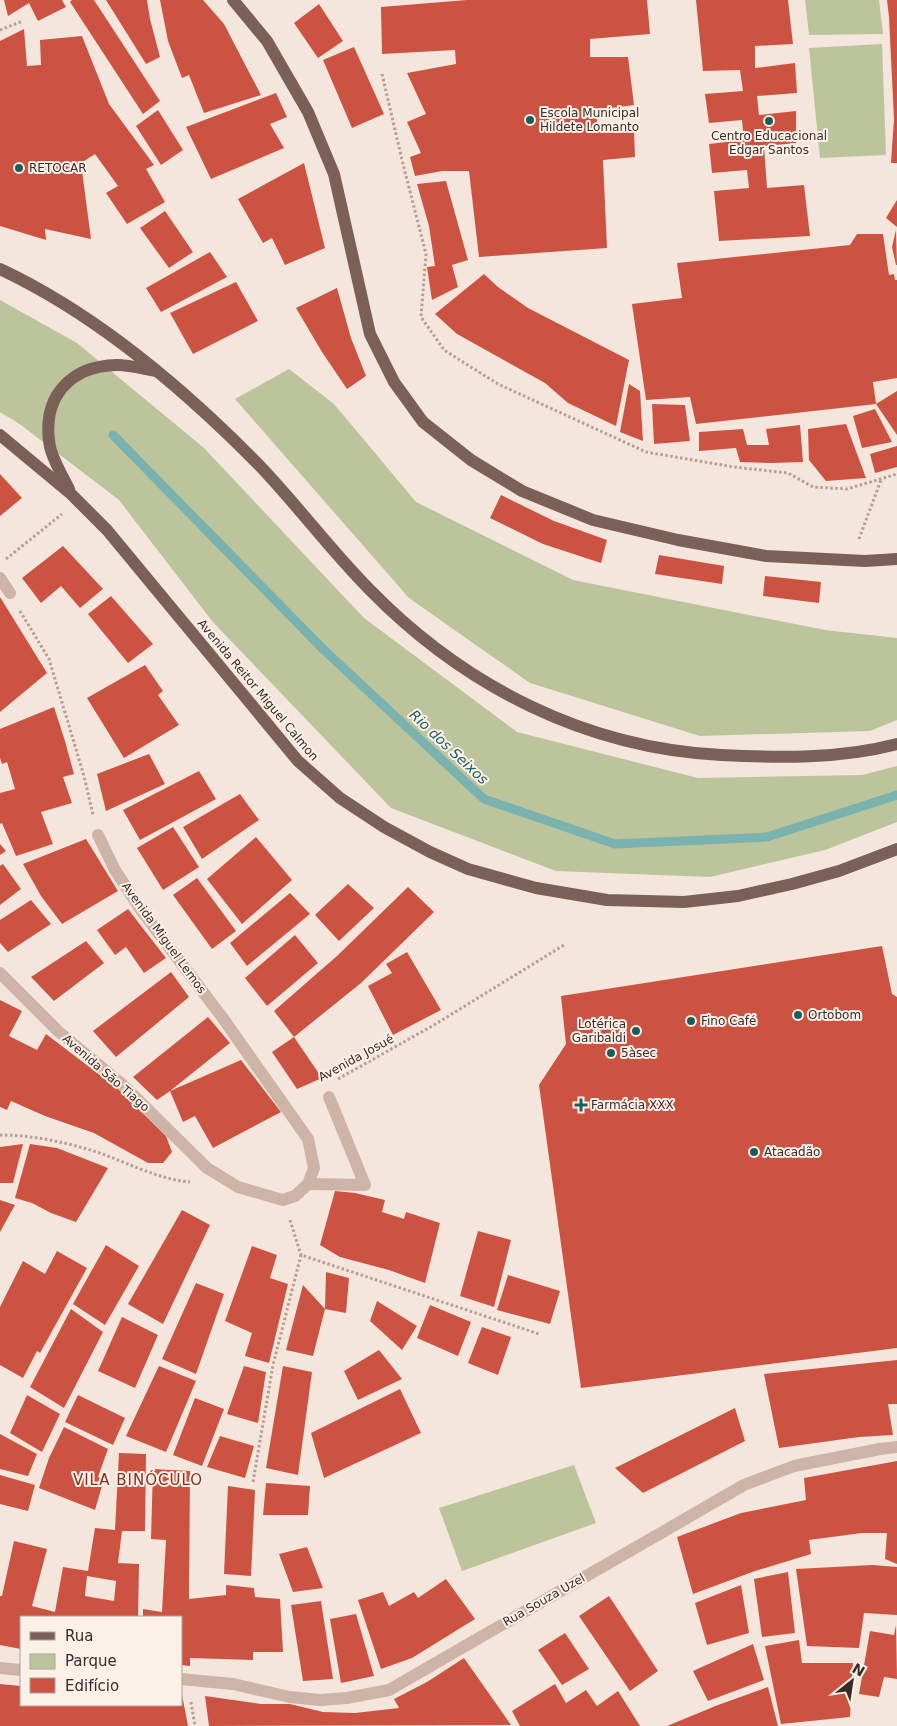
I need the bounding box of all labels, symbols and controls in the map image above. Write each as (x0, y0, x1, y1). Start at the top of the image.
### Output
place label: Escola Municipal Hildete Lomanto (540, 106, 639, 134)
marker: Escola Municipal Hildete Lomanto (524, 114, 536, 126)
marker: Centro Educacional Edgar Santos (763, 115, 775, 127)
place label: Centro Educacional Edgar Santos (711, 129, 827, 157)
place label: RETOCAR (29, 161, 87, 175)
marker: RETOCAR (13, 162, 25, 174)
street label: Avenida Reitor Miguel Calmon (195, 616, 321, 764)
water label: Rio dos Seixos (406, 707, 492, 787)
street label: Avenida Miguel Lemos (119, 880, 209, 996)
place label: Ortobom (808, 1008, 861, 1022)
marker: Ortobom (792, 1009, 804, 1021)
place label: Fino Café (701, 1014, 756, 1028)
marker: Fino Café (685, 1015, 697, 1027)
place label: Lotérica Garibaldi (572, 1017, 626, 1045)
marker: Lotérica Garibaldi (630, 1025, 642, 1037)
street label: Avenida São Tiago (60, 1031, 152, 1115)
street label: Avenida Josué (316, 1032, 396, 1084)
place label: 5àsec (621, 1046, 656, 1060)
marker: 5àsec (605, 1047, 617, 1059)
place label: Farmácia XXX (591, 1098, 674, 1112)
marker: Farmácia XXX (575, 1099, 587, 1111)
place label: Atacadão (764, 1145, 820, 1159)
marker: Atacadão (748, 1146, 760, 1158)
district label: VILA BINÓCULO (73, 1470, 203, 1489)
street label: Rua Souza Uzel (500, 1571, 588, 1629)
legend (20, 1616, 182, 1706)
text: Rua (65, 1627, 93, 1645)
text: Parque (65, 1652, 117, 1670)
north arrow (827, 1656, 877, 1706)
text: N (849, 1660, 868, 1680)
text: Edifício (65, 1677, 119, 1695)

